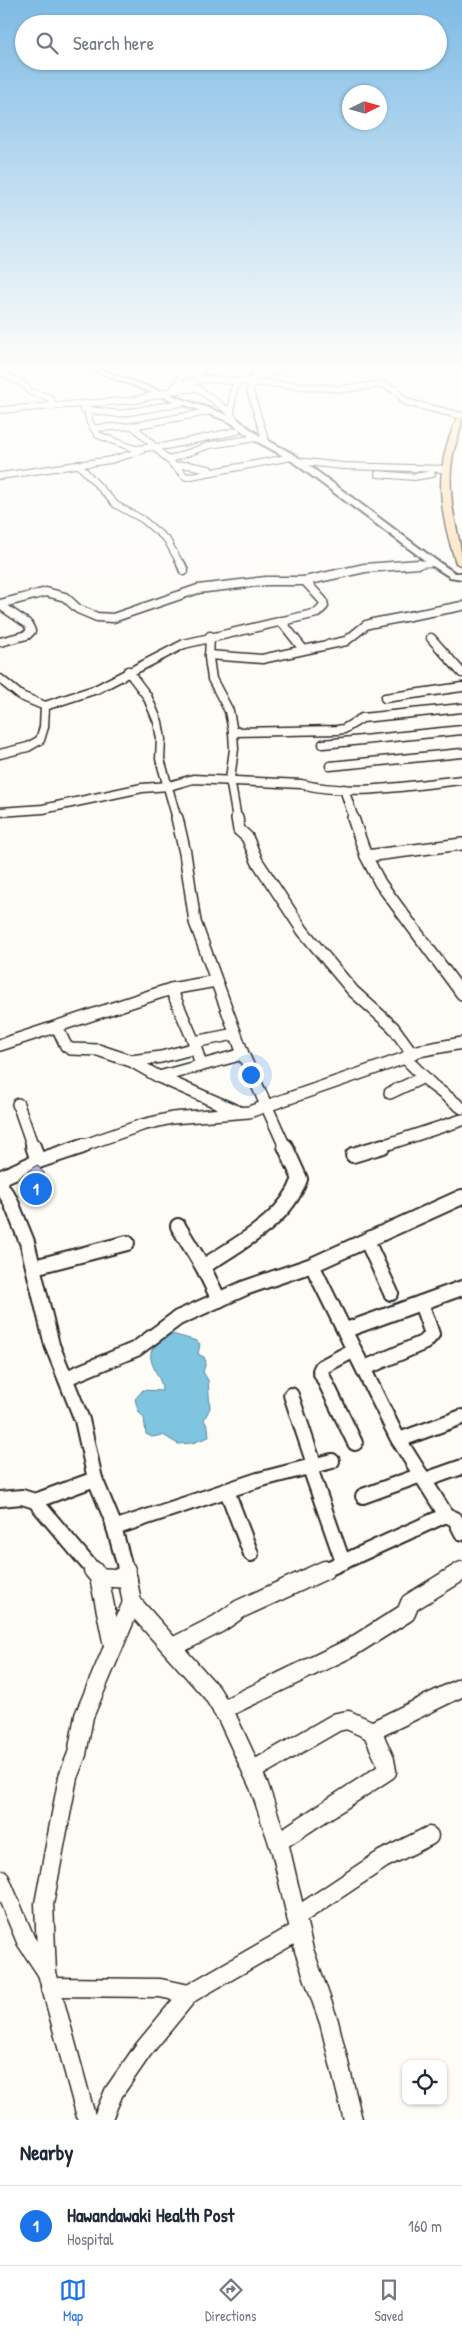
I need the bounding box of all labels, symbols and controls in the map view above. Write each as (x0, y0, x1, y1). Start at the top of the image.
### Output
search box (15, 15, 447, 70)
icon: search (33, 29, 61, 57)
text: Search here (73, 30, 154, 56)
north arrow (342, 85, 387, 130)
your location (238, 1062, 264, 1088)
pin: 1 (20, 1170, 52, 1208)
map controls (402, 2060, 447, 2105)
button: locate (402, 2060, 447, 2105)
text: Nearby (20, 2138, 73, 2167)
text: Hawandawaki Health Post (67, 2202, 234, 2228)
text: 1 (33, 2215, 39, 2237)
text: 160 m (408, 2215, 442, 2237)
text: Hospital (67, 2228, 114, 2250)
tab: Map (59, 2276, 87, 2325)
tab: Directions (205, 2276, 256, 2325)
tab: Saved (374, 2276, 403, 2325)

